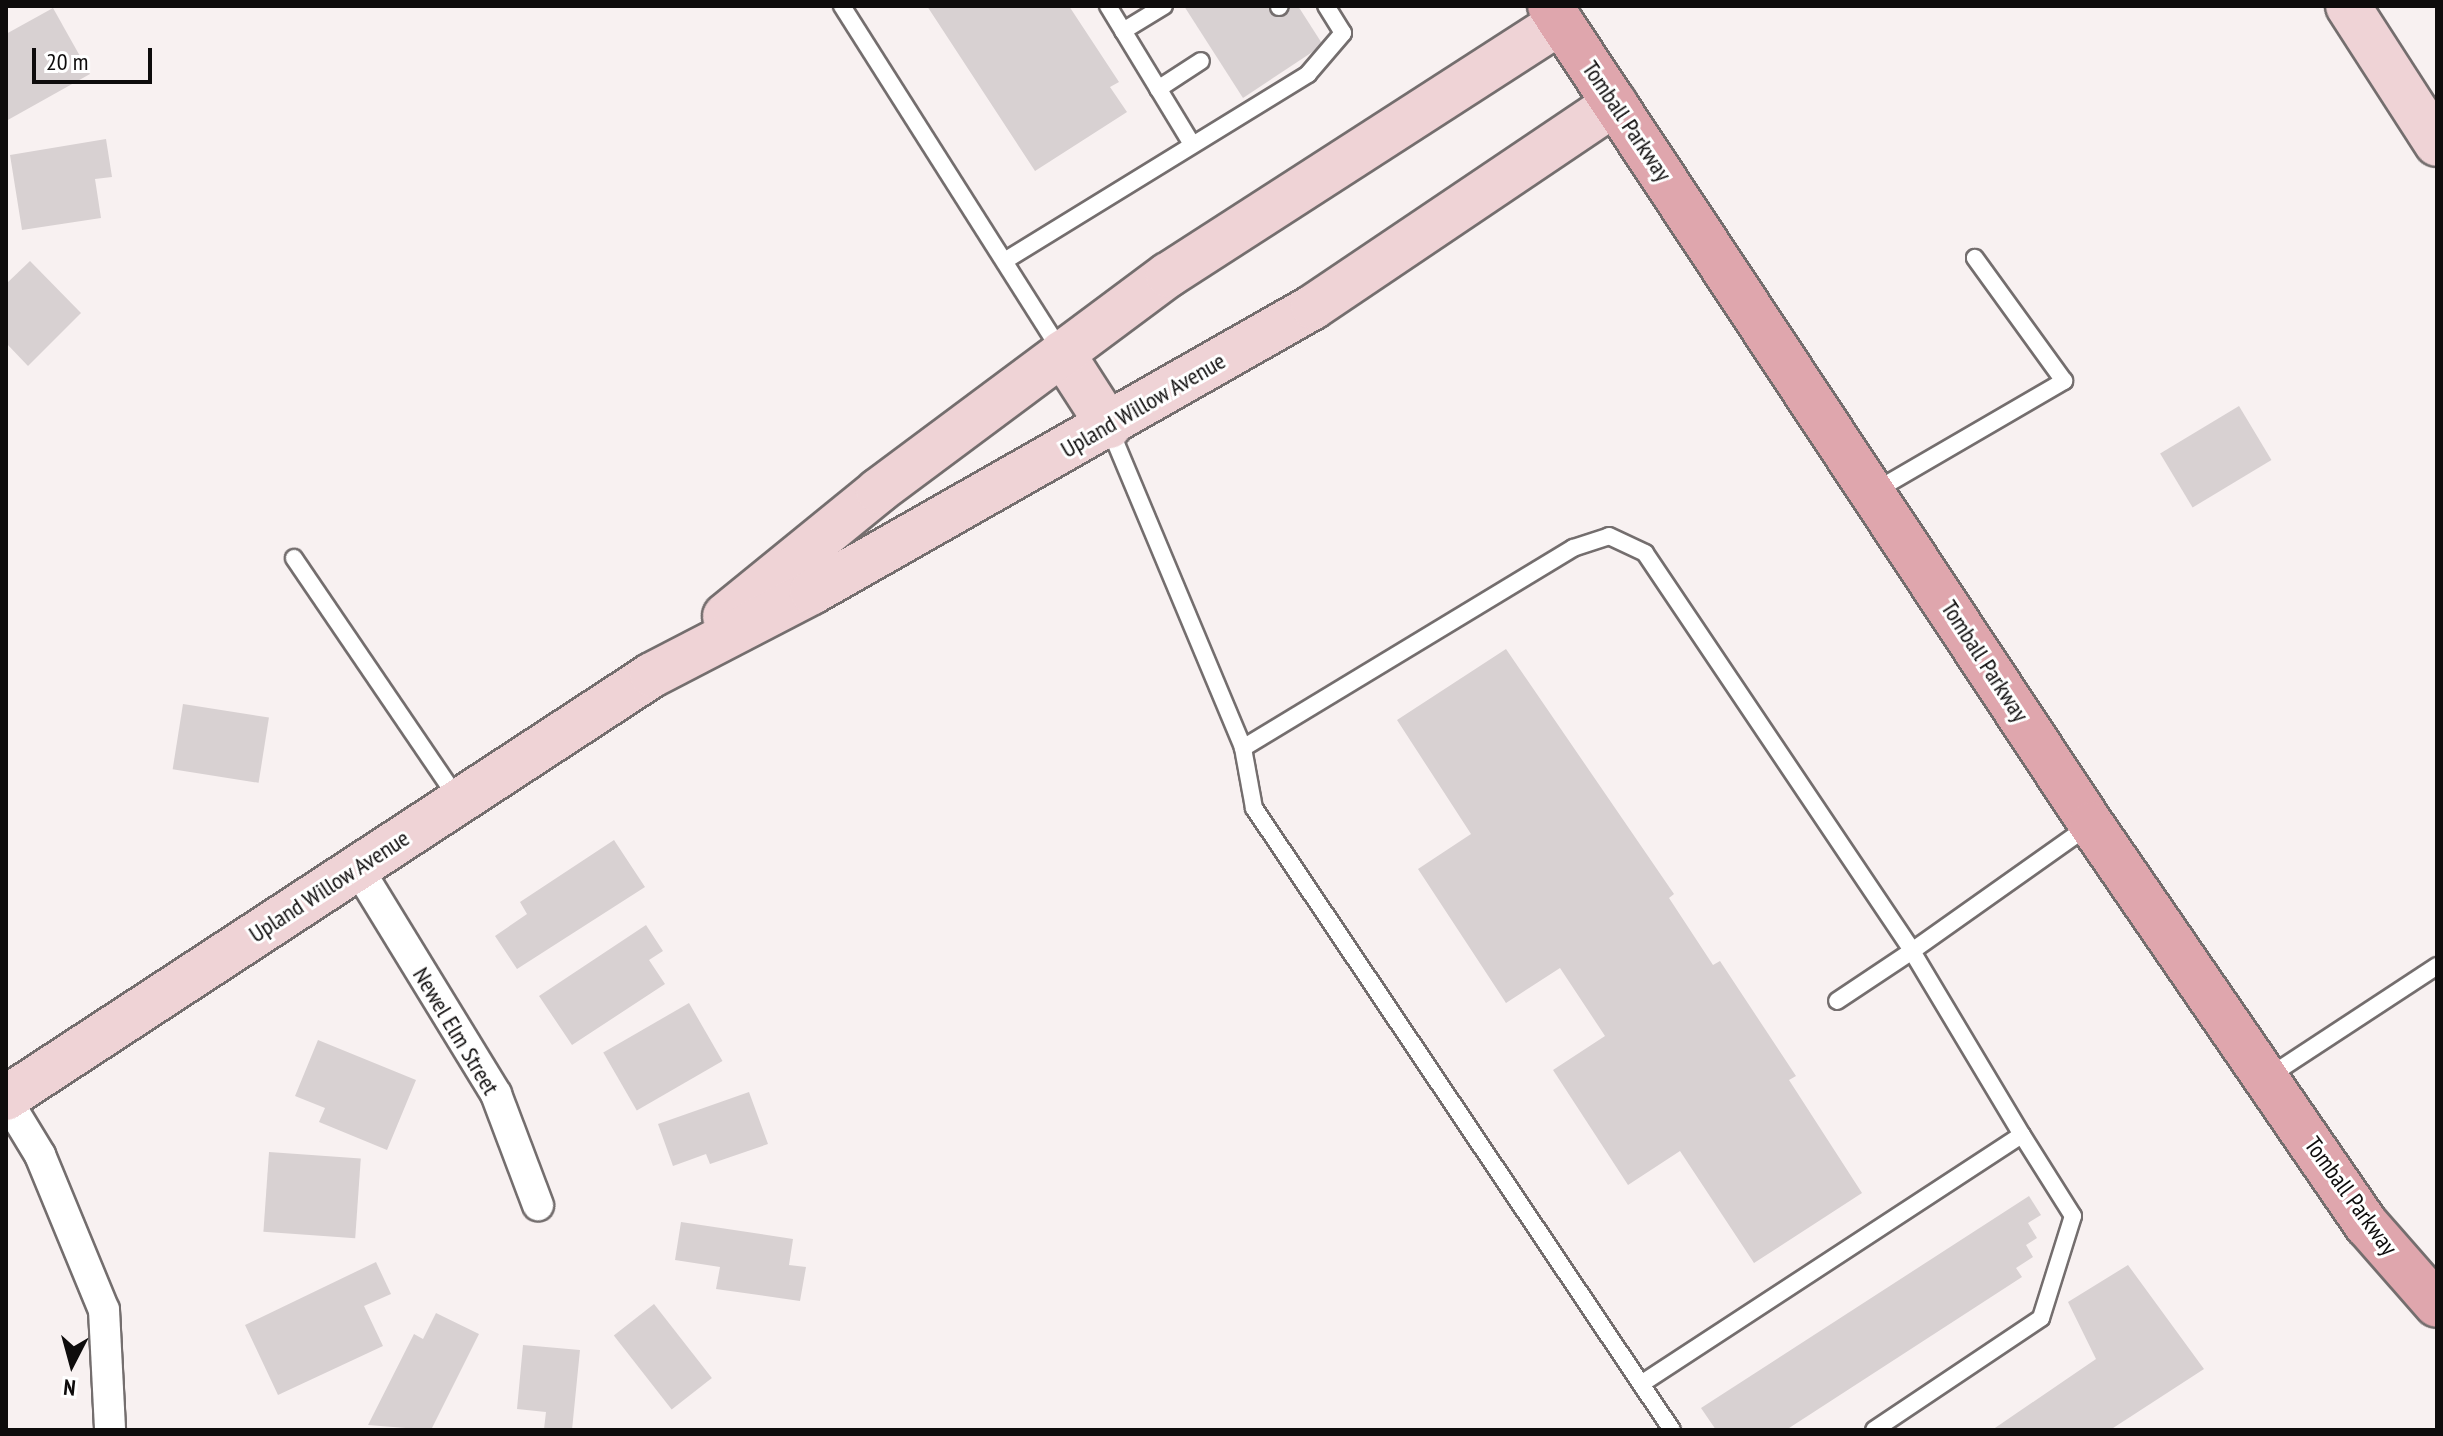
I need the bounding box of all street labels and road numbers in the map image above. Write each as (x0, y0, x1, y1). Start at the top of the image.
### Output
street label: Tomball Parkway (1576, 55, 1678, 187)
street label: Upland Willow Avenue (1055, 346, 1231, 464)
street label: Tomball Parkway (1935, 595, 2035, 727)
street label: Upland Willow Avenue (243, 823, 415, 949)
street label: Newel Elm Street (407, 962, 505, 1100)
street label: Tomball Parkway (2299, 1131, 2403, 1261)

